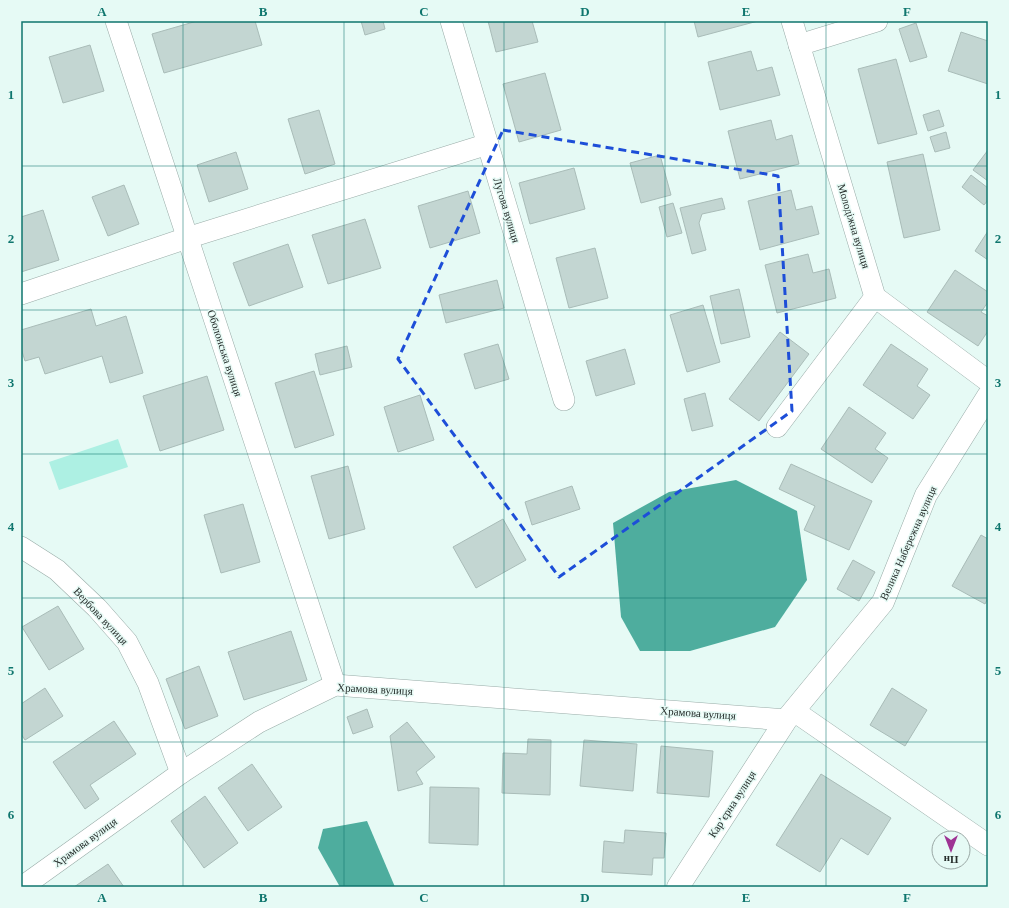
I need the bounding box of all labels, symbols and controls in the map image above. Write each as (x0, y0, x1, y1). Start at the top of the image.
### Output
text: A (97, 4, 107, 19)
text: B (259, 4, 268, 19)
text: C (419, 4, 429, 19)
text: D (580, 4, 590, 19)
text: E (742, 4, 750, 19)
text: F (903, 4, 911, 19)
text: 1 (8, 87, 14, 102)
text: 1 (995, 87, 1001, 102)
street label: Лугова вулиця (491, 176, 523, 244)
street label: Молодіжна вулиця (835, 182, 873, 270)
text: 2 (8, 231, 14, 246)
text: 2 (995, 231, 1001, 246)
street label: Оболонська вулиця (205, 308, 245, 398)
text: 3 (8, 375, 15, 390)
text: 3 (995, 375, 1002, 390)
street label: Велика Набережна вулиця (877, 484, 939, 602)
text: 4 (8, 519, 15, 534)
text: 4 (995, 519, 1002, 534)
street label: Вербова вулиця (71, 585, 131, 647)
text: 5 (8, 663, 15, 678)
text: 5 (995, 663, 1002, 678)
street label: Храмова вулиця (337, 681, 413, 697)
street label: Храмова вулиця (660, 704, 736, 722)
street label: Карʼєрна вулиця (706, 768, 758, 840)
text: 6 (8, 807, 15, 822)
text: 6 (995, 807, 1002, 822)
street label: Храмова вулиця (51, 815, 119, 869)
north arrow (931, 830, 971, 870)
text: Пн (943, 854, 958, 866)
text: A (97, 890, 107, 905)
text: B (259, 890, 268, 905)
text: C (419, 890, 429, 905)
text: D (580, 890, 590, 905)
text: E (742, 890, 750, 905)
text: F (903, 890, 911, 905)

